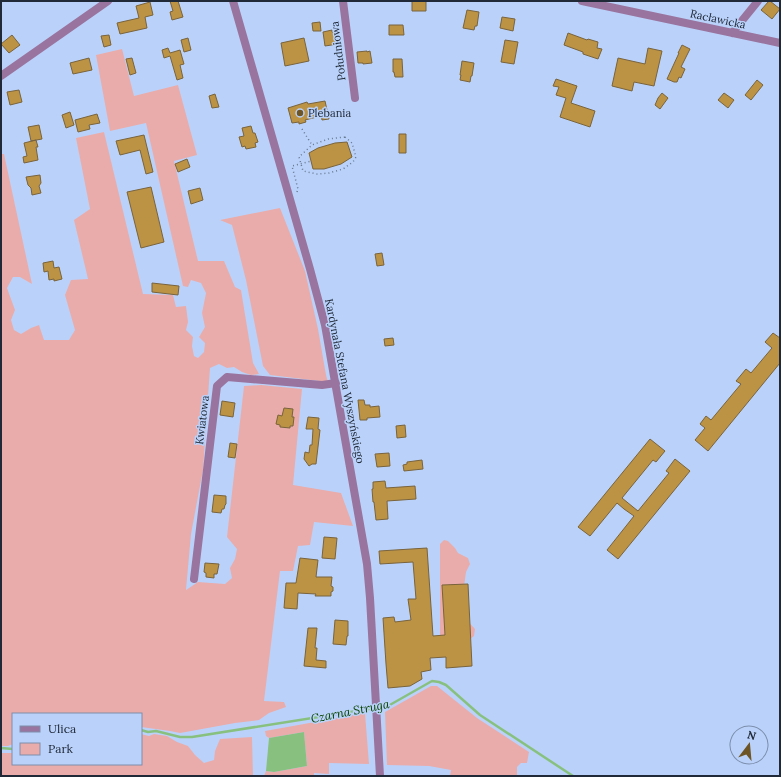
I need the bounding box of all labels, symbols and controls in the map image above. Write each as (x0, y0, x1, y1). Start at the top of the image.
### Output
street label: Racławicka (689, 6, 747, 32)
street label: Południowa (327, 20, 349, 82)
place label: Plebania (308, 106, 351, 120)
marker: Plebania (295, 108, 305, 118)
street label: Kardynała Stefana Wyszyńskiego (322, 297, 368, 465)
street label: Kwiatowa (192, 394, 212, 445)
water label: Czarna Struga (310, 696, 391, 726)
legend (12, 713, 142, 765)
text: Ulica (48, 721, 76, 736)
north arrow (729, 725, 769, 765)
text: N (746, 727, 758, 743)
text: Park (48, 741, 74, 756)

